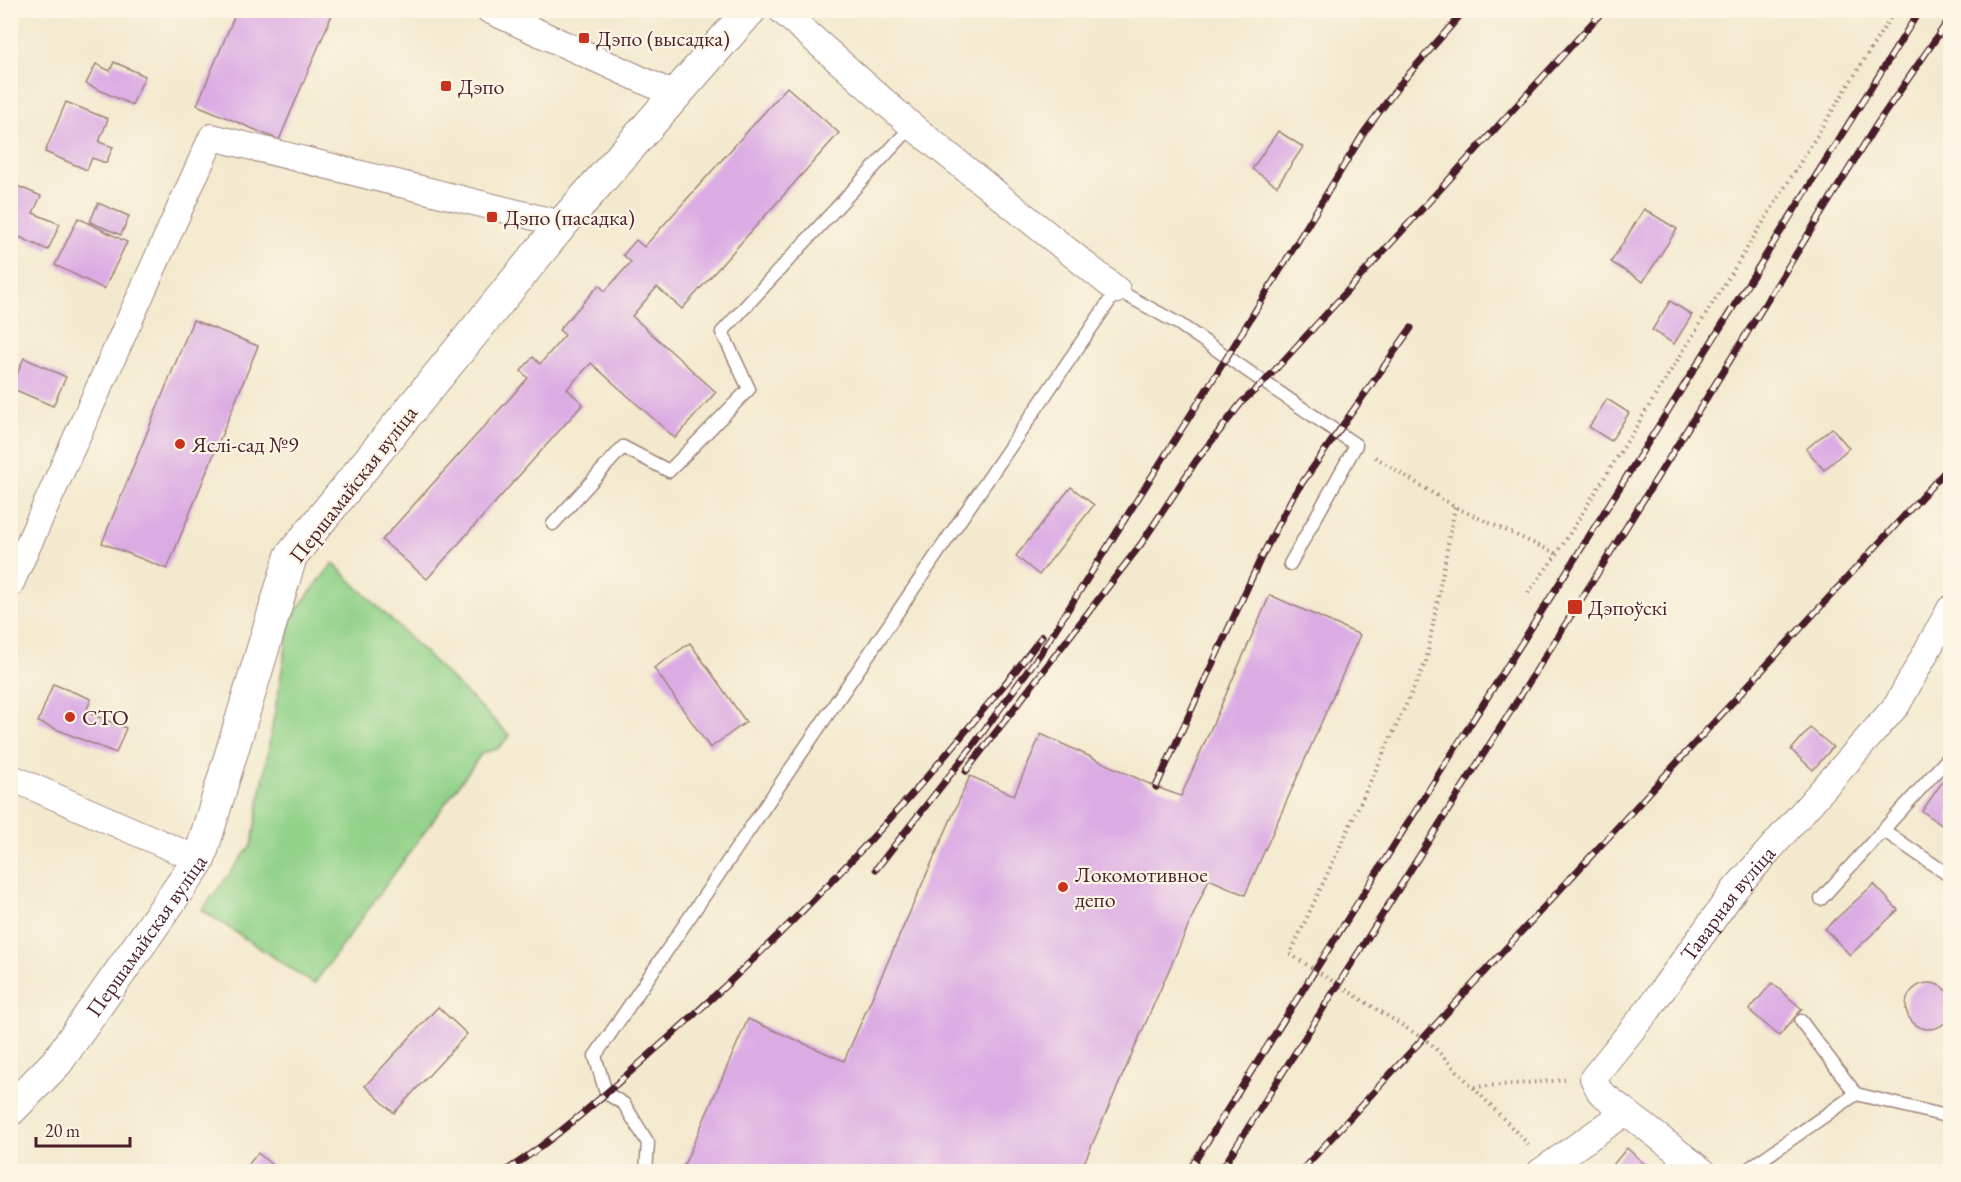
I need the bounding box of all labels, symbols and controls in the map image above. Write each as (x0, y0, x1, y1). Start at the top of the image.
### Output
place label: Дэпо (высадка) (596, 24, 730, 53)
marker: Дэпо (высадка) (577, 31, 591, 45)
place label: Дэпо (458, 72, 505, 101)
marker: Дэпо (439, 79, 453, 93)
place label: Дэпо (пасадка) (504, 203, 635, 232)
marker: Дэпо (пасадка) (485, 210, 499, 224)
street label: Першамайская вуліца (282, 399, 424, 569)
place label: Яслі-сад №9 (191, 430, 299, 459)
marker: Яслі-сад №9 (173, 437, 187, 451)
place label: Дэпоўскі (1588, 593, 1668, 622)
marker: Дэпоўскі (1566, 598, 1584, 616)
place label: СТО (82, 703, 129, 732)
marker: СТО (63, 710, 77, 724)
street label: Таварная вуліца (1673, 839, 1782, 967)
street label: Першамайская вуліца (79, 848, 213, 1022)
place label: Локомотивное депо (1075, 860, 1208, 914)
marker: Локомотивное депо (1056, 880, 1070, 894)
scale bar (36, 1110, 130, 1148)
text: 20 m (45, 1119, 80, 1142)

